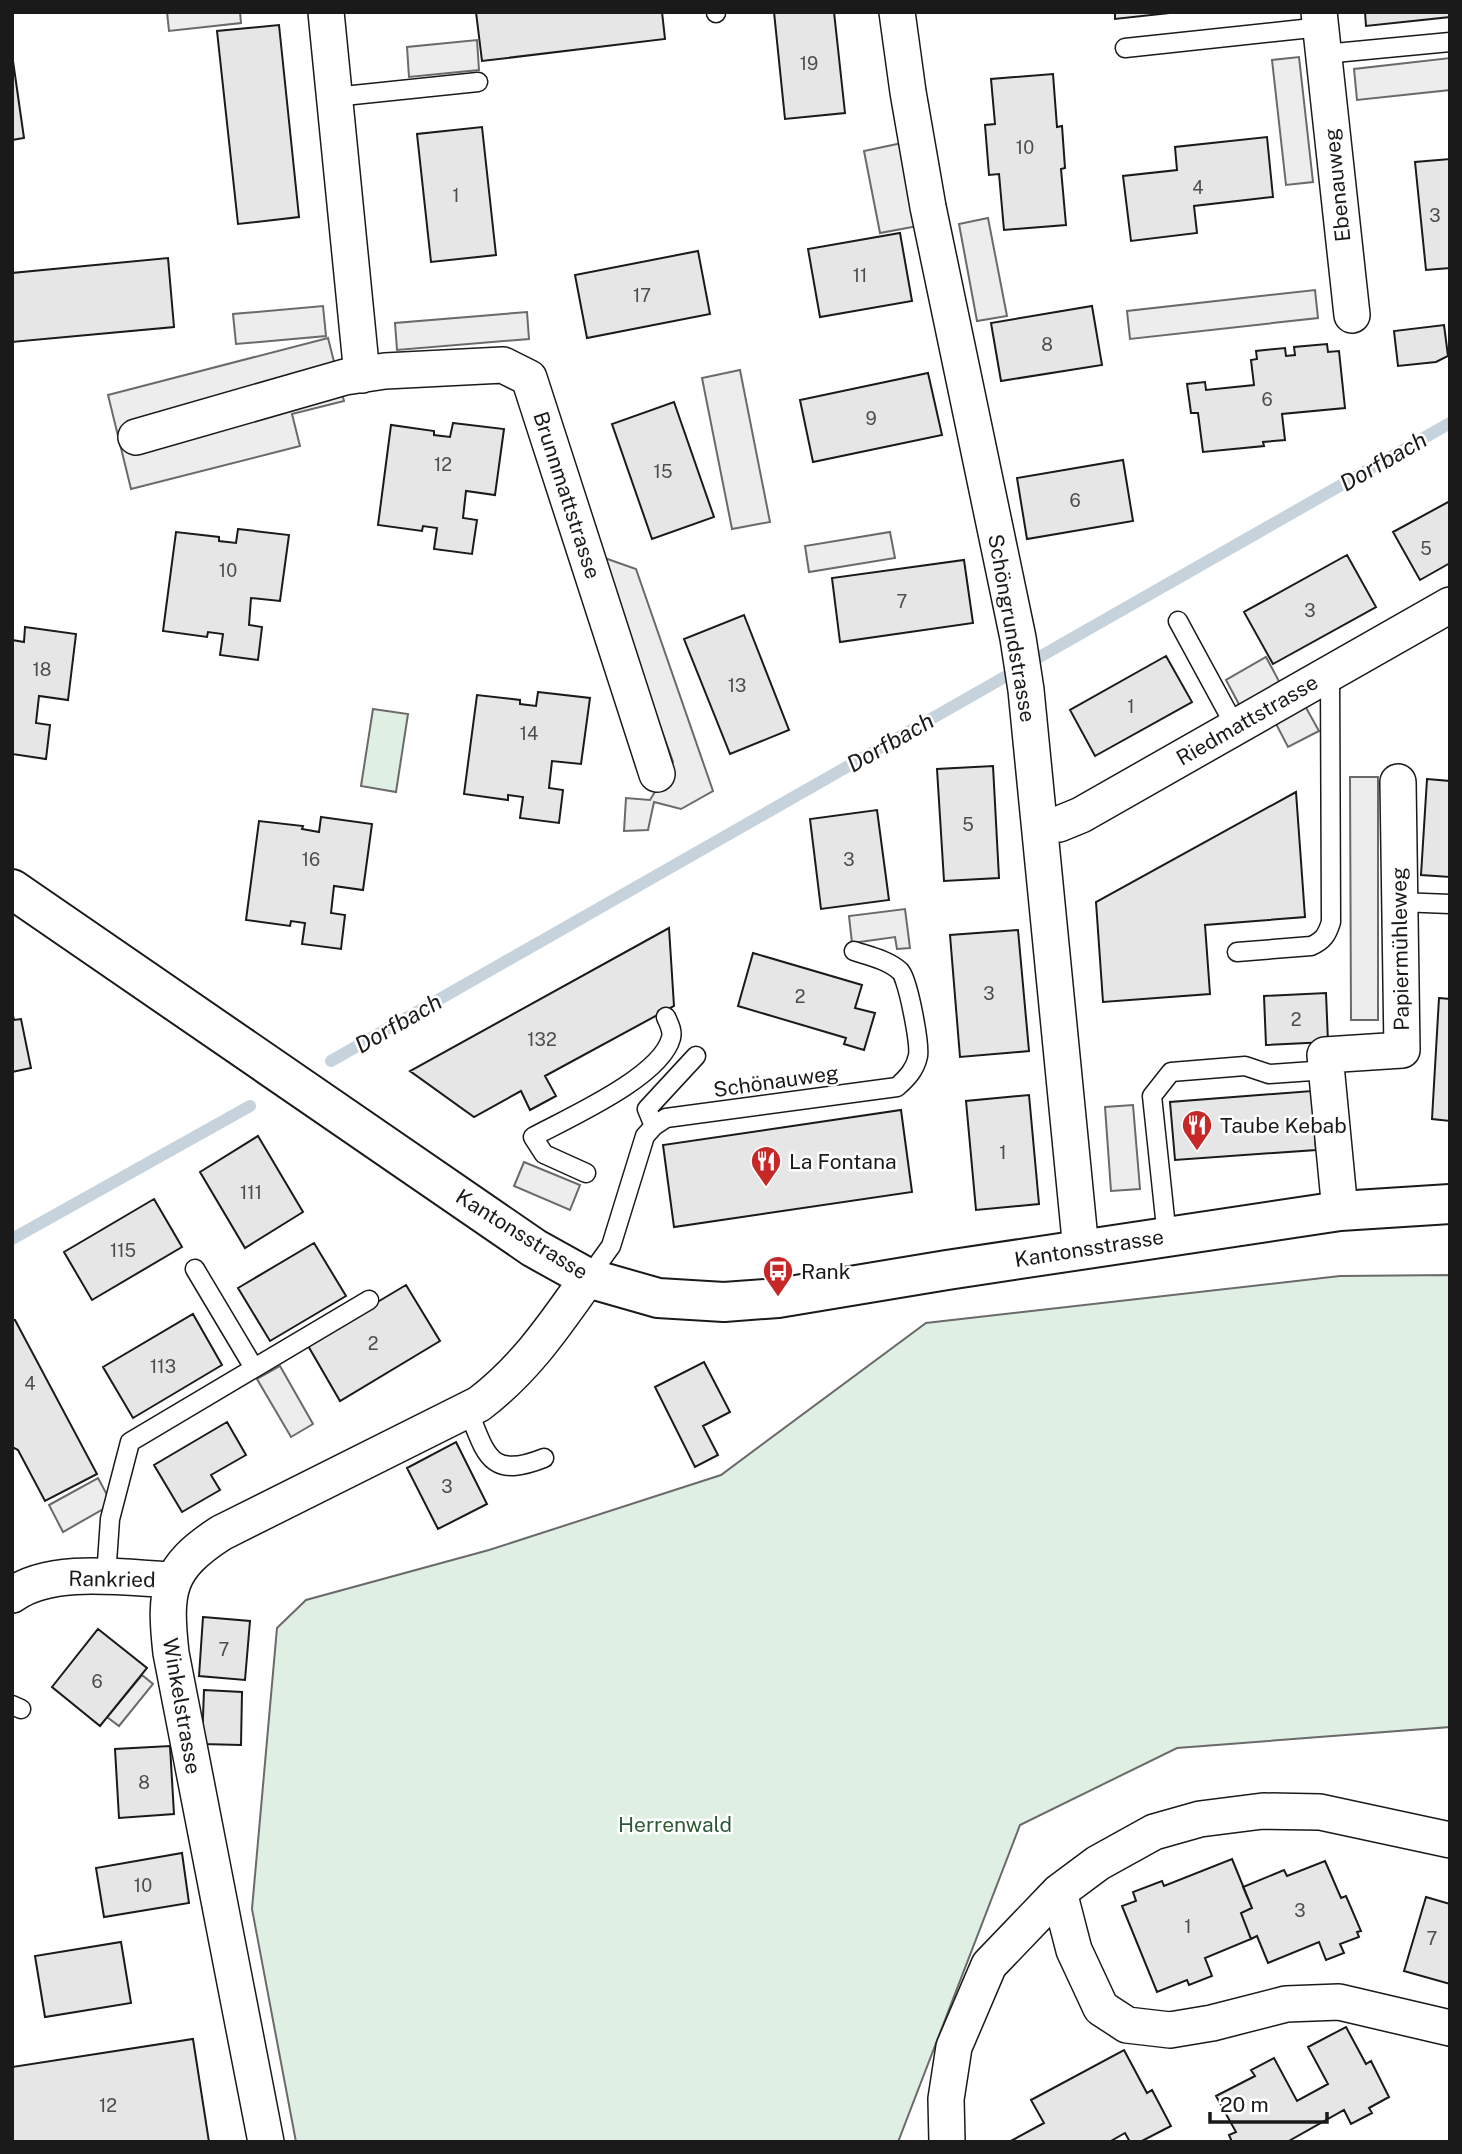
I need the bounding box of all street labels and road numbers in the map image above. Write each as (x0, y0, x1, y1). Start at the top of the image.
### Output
street label: Ebenauweg (1319, 127, 1355, 243)
street label: Brunnmattstrasse (528, 408, 606, 582)
street label: Schöngrundstrasse (983, 532, 1041, 724)
street label: Riedmattstrasse (1172, 669, 1322, 771)
street label: Papiermühleweg (1386, 867, 1414, 1031)
street label: Schönauweg (712, 1060, 840, 1102)
street label: Kantonsstrasse (451, 1183, 593, 1285)
street label: Kantonsstrasse (1013, 1224, 1165, 1272)
street label: Rankried (68, 1566, 156, 1592)
street label: Winkelstrasse (158, 1636, 206, 1776)

